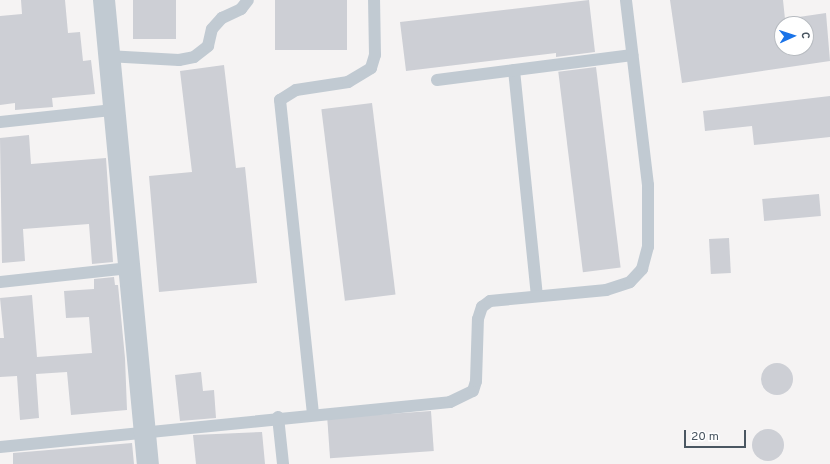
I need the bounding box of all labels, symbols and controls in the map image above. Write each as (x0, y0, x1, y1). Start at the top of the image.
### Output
north arrow (774, 16, 814, 56)
text: С (798, 32, 812, 39)
scale bar (686, 422, 748, 448)
text: 20 m (691, 429, 719, 445)

